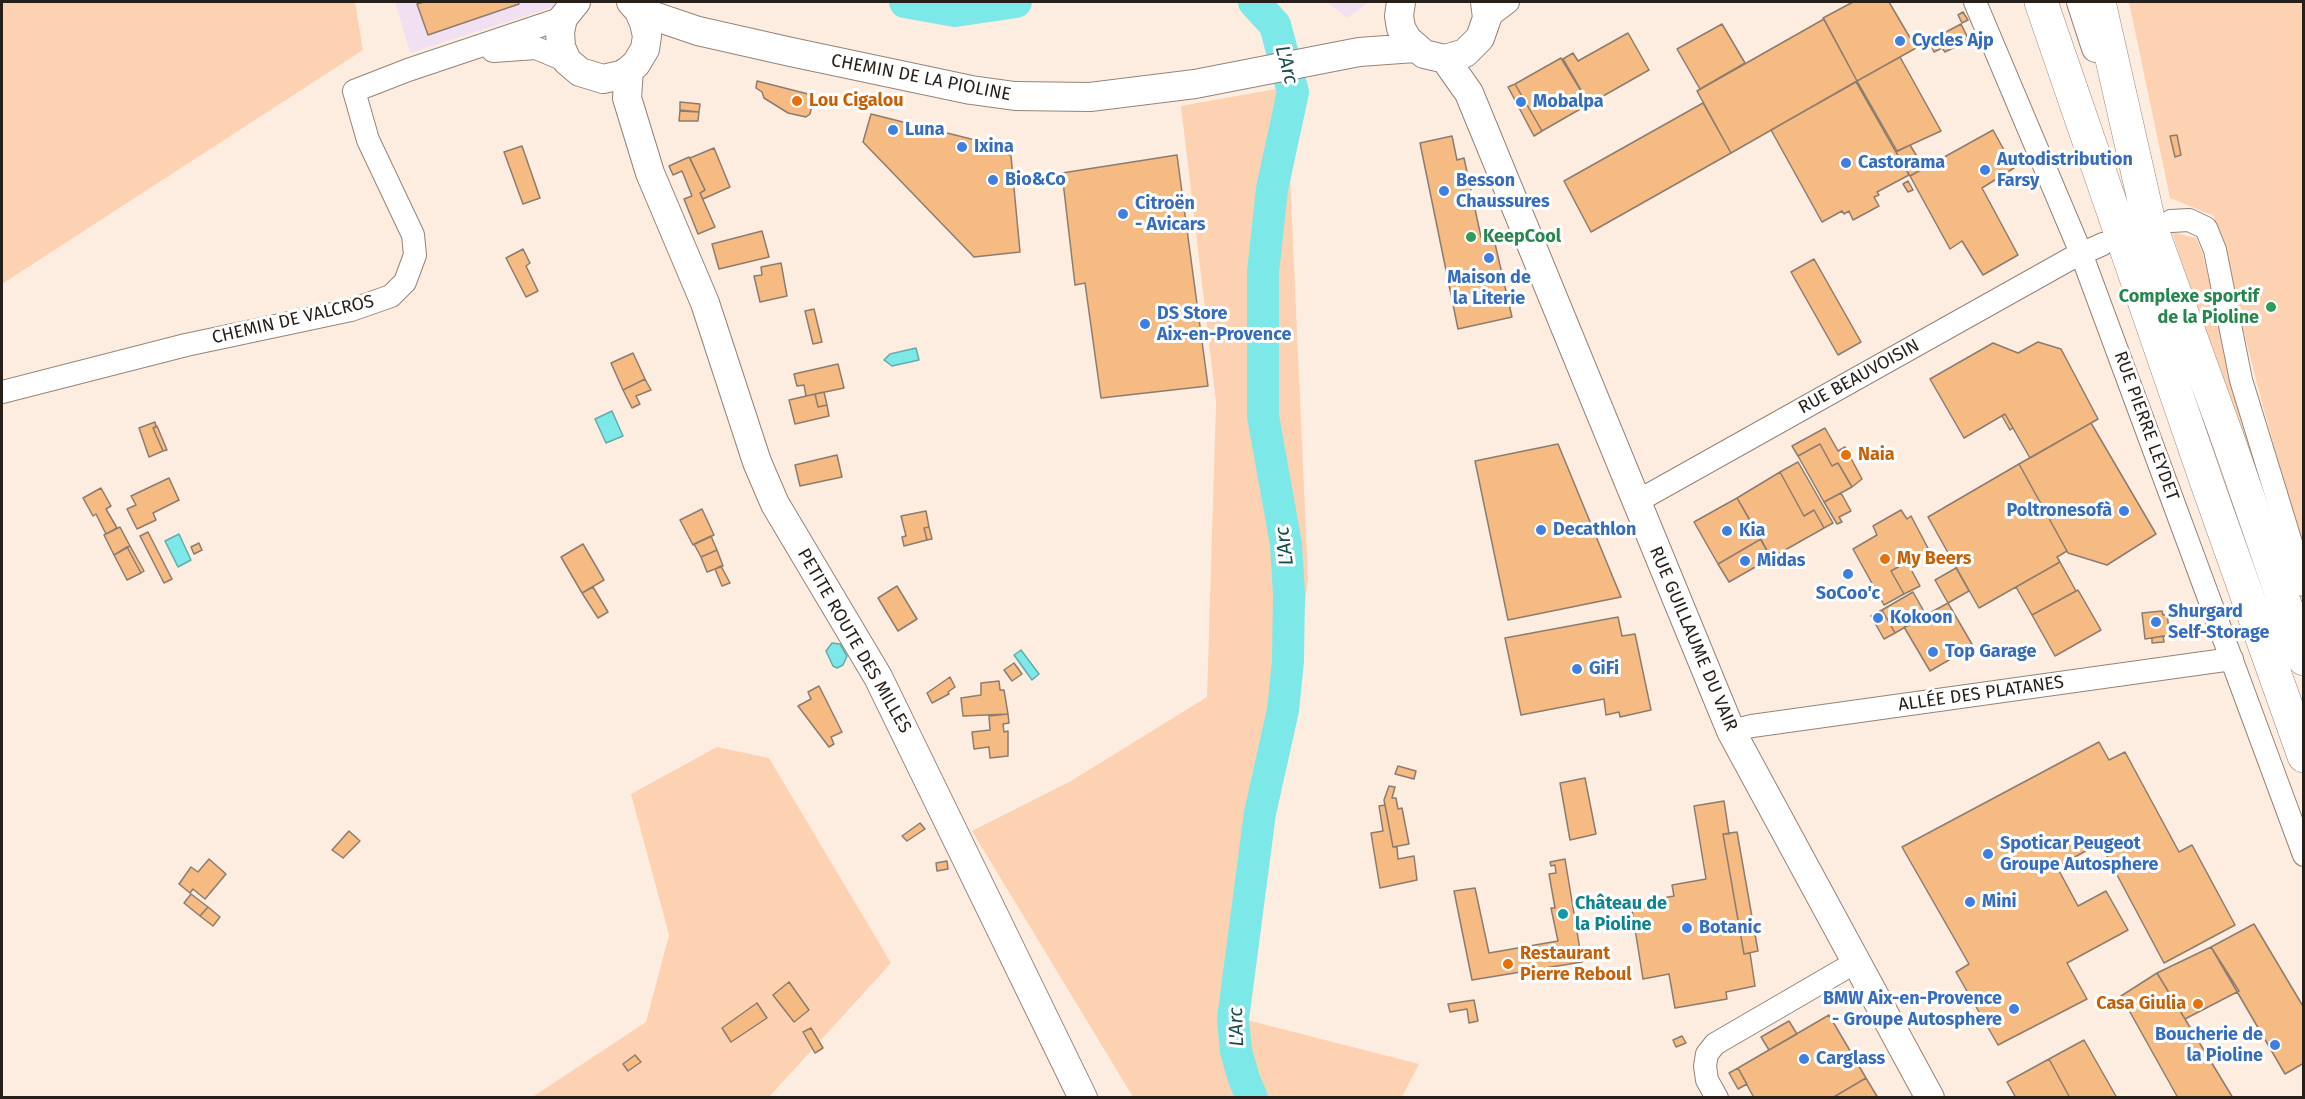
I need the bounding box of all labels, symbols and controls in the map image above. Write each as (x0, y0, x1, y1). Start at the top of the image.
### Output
place label: Cycles Ajp (1912, 30, 1994, 52)
marker: Cycles Ajp (1893, 34, 1907, 48)
water label: L'Arc (1269, 43, 1303, 87)
street label: CHEMIN DE LA PIOLINE (829, 50, 1013, 106)
place label: Lou Cigalou (809, 90, 904, 112)
place label: Mobalpa (1533, 91, 1604, 113)
marker: Lou Cigalou (790, 94, 804, 108)
marker: Mobalpa (1514, 95, 1528, 109)
place label: Luna (905, 119, 945, 141)
marker: Luna (886, 123, 900, 137)
place label: Ixina (974, 136, 1014, 158)
marker: Ixina (955, 140, 969, 154)
place label: Autodistribution Farsy (1997, 149, 2133, 192)
place label: Castorama (1858, 152, 1945, 174)
marker: Castorama (1839, 156, 1853, 170)
marker: Autodistribution Farsy (1978, 163, 1992, 177)
place label: Bio&Co (1005, 169, 1066, 191)
place label: Besson Chaussures (1456, 170, 1550, 213)
marker: Bio&Co (986, 173, 1000, 187)
marker: Besson Chaussures (1437, 184, 1451, 198)
place label: Citroën - Avicars (1135, 193, 1206, 236)
marker: Citroën - Avicars (1116, 207, 1130, 221)
place label: KeepCool (1483, 226, 1561, 248)
marker: KeepCool (1464, 230, 1478, 244)
marker: Maison de la Literie (1482, 251, 1496, 265)
place label: Maison de la Literie (1447, 267, 1531, 310)
place label: Complexe sportif de la Pioline (2119, 286, 2259, 328)
street label: CHEMIN DE VALCROS (210, 291, 376, 349)
marker: Complexe sportif de la Pioline (2264, 300, 2278, 314)
place label: DS Store Aix-en-Provence (1157, 303, 1291, 346)
marker: DS Store Aix-en-Provence (1138, 317, 1152, 331)
street label: RUE BEAUVOISIN (1795, 335, 1923, 419)
street label: RUE PIERRE LEYDET (2109, 348, 2183, 504)
place label: Naia (1858, 444, 1895, 466)
marker: Naia (1839, 448, 1853, 462)
place label: Poltronesofà (2006, 500, 2112, 522)
marker: Poltronesofà (2117, 504, 2131, 518)
place label: Decathlon (1553, 519, 1636, 541)
place label: Kia (1739, 520, 1765, 542)
marker: Decathlon (1534, 523, 1548, 537)
marker: Kia (1720, 524, 1734, 538)
water label: L'Arc (1271, 525, 1299, 567)
street label: RUE GUILLAUME DU VAIR (1644, 543, 1742, 735)
street label: PETITE ROUTE DES MILLES (792, 545, 916, 737)
place label: My Beers (1897, 548, 1971, 570)
place label: Midas (1757, 550, 1805, 572)
marker: My Beers (1878, 552, 1892, 566)
marker: Midas (1738, 554, 1752, 568)
marker: SoCoo'c (1841, 567, 1855, 581)
place label: SoCoo'c (1816, 583, 1880, 605)
place label: Shurgard Self-Storage (2168, 601, 2269, 644)
place label: Kokoon (1890, 607, 1953, 629)
marker: Kokoon (1871, 611, 1885, 625)
marker: Shurgard Self-Storage (2149, 615, 2163, 629)
place label: Top Garage (1945, 641, 2036, 663)
marker: Top Garage (1926, 645, 1940, 659)
place label: GiFi (1589, 658, 1619, 680)
marker: GiFi (1570, 662, 1584, 676)
street label: ALLÉE DES PLATANES (1897, 672, 2065, 716)
place label: Spoticar Peugeot Groupe Autosphere (2000, 833, 2158, 876)
marker: Spoticar Peugeot Groupe Autosphere (1981, 847, 1995, 861)
place label: Mini (1982, 891, 2017, 913)
place label: Château de la Pioline (1575, 893, 1667, 936)
marker: Mini (1963, 895, 1977, 909)
marker: Château de la Pioline (1556, 907, 1570, 921)
place label: Botanic (1699, 917, 1761, 939)
marker: Botanic (1680, 921, 1694, 935)
place label: Restaurant Pierre Reboul (1520, 943, 1632, 986)
marker: Restaurant Pierre Reboul (1501, 957, 1515, 971)
place label: BMW Aix-en-Provence - Groupe Autosphere (1823, 988, 2002, 1030)
place label: Casa Giulia (2096, 993, 2186, 1015)
marker: Casa Giulia (2191, 997, 2205, 1011)
marker: BMW Aix-en-Provence - Groupe Autosphere (2007, 1002, 2021, 1016)
water label: L'Arc (1224, 1007, 1250, 1047)
place label: Boucherie de la Pioline (2155, 1024, 2263, 1066)
marker: Boucherie de la Pioline (2268, 1038, 2282, 1052)
place label: Carglass (1816, 1048, 1885, 1070)
marker: Carglass (1797, 1052, 1811, 1066)

